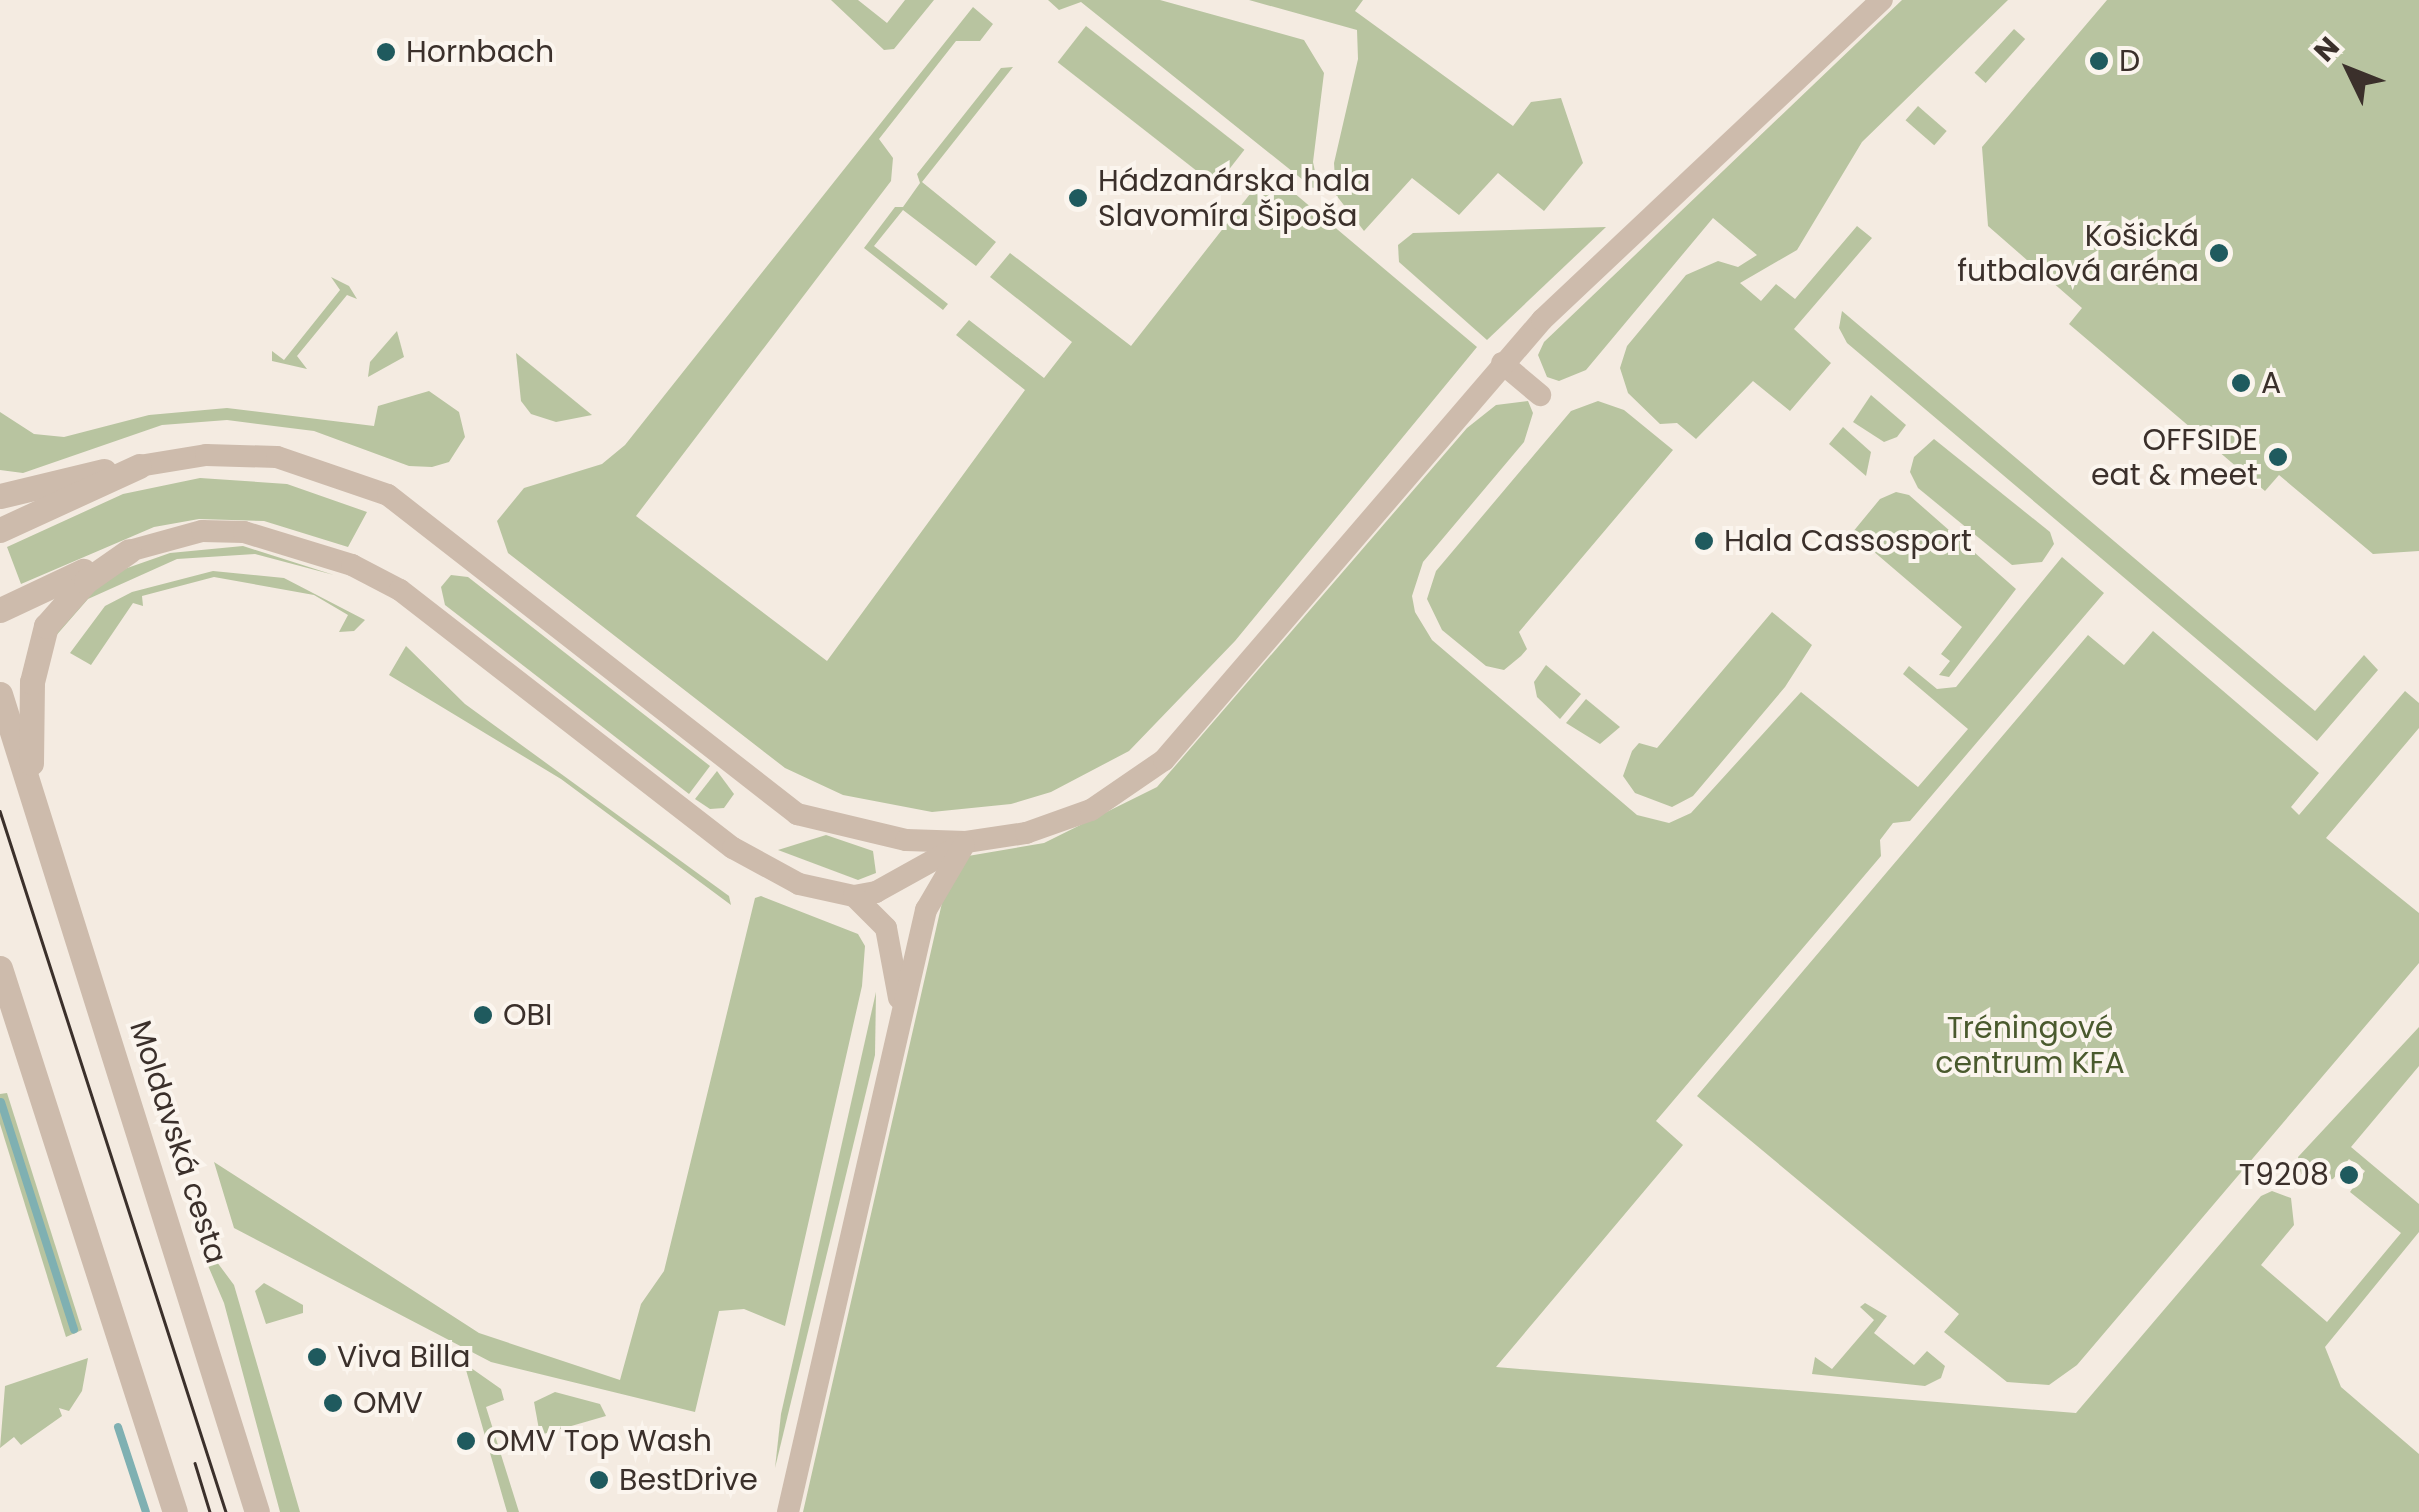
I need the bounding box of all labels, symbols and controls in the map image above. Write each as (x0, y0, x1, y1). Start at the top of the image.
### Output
north arrow (2299, 20, 2399, 120)
text: N (2305, 28, 2348, 70)
place label: Hornbach (406, 34, 554, 70)
marker: Hornbach (375, 41, 397, 63)
place label: D (2119, 43, 2140, 79)
marker: D (2088, 50, 2110, 72)
place label: Hádzanárska hala Slavomíra Šipoša (1098, 163, 1370, 234)
marker: Hádzanárska hala Slavomíra Šipoša (1067, 187, 1089, 209)
place label: Košická futbalová aréna (1957, 218, 2199, 288)
marker: Košická futbalová aréna (2208, 242, 2230, 264)
place label: A (2261, 365, 2281, 401)
marker: A (2230, 372, 2252, 394)
place label: OFFSIDE eat & meet (2091, 422, 2258, 492)
marker: OFFSIDE eat & meet (2267, 446, 2289, 468)
place label: Hala Cassosport (1724, 523, 1972, 559)
marker: Hala Cassosport (1693, 530, 1715, 552)
place label: OBI (503, 997, 552, 1033)
marker: OBI (472, 1004, 494, 1026)
park label: Tréningové centrum KFA (1935, 1010, 2125, 1080)
street label: Moldavská cesta (122, 1016, 234, 1268)
place label: T9208 (2239, 1157, 2329, 1193)
marker: T9208 (2338, 1164, 2360, 1186)
place label: Viva Billa (337, 1339, 471, 1375)
marker: Viva Billa (306, 1346, 328, 1368)
place label: OMV (353, 1385, 423, 1421)
marker: OMV (322, 1392, 344, 1414)
place label: OMV Top Wash (486, 1423, 712, 1459)
marker: OMV Top Wash (455, 1430, 477, 1452)
place label: BestDrive (619, 1462, 758, 1498)
marker: BestDrive (588, 1469, 610, 1491)

